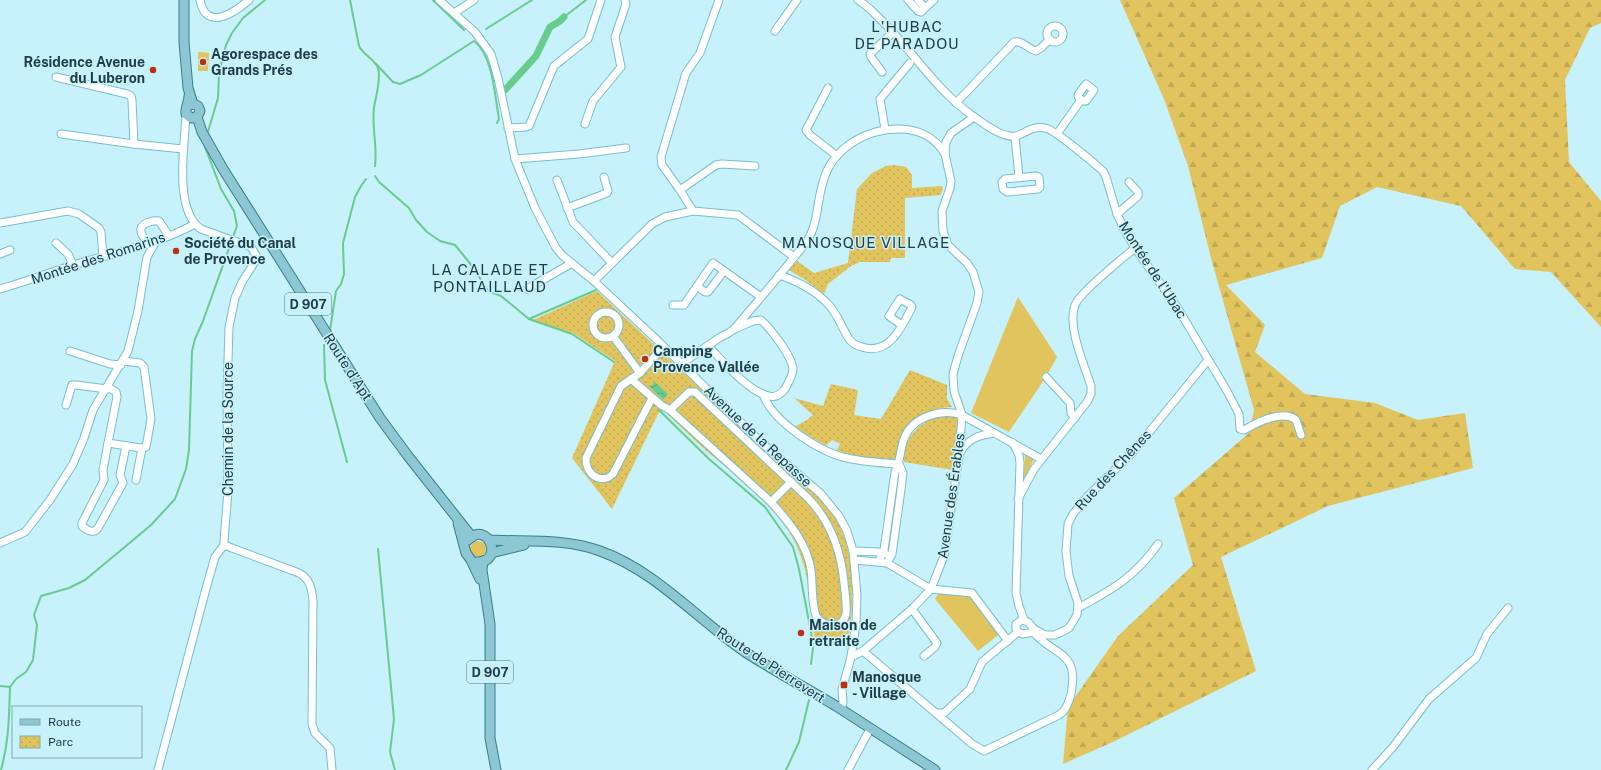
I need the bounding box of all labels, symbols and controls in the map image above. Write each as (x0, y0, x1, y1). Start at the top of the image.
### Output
district label: L'HUBAC DE PARADOU (854, 18, 960, 52)
place label: Agorespace des Grands Prés (211, 46, 318, 78)
place label: Résidence Avenue du Luberon (24, 54, 145, 86)
marker: Agorespace des Grands Prés (198, 57, 208, 67)
marker: Résidence Avenue du Luberon (148, 65, 158, 75)
street label: Montée de l'Ubac (1116, 219, 1190, 321)
street label: Montée des Romarins (29, 229, 167, 287)
district label: MANOSQUE VILLAGE (782, 234, 950, 251)
place label: Société du Canal de Provence (184, 235, 297, 267)
marker: Société du Canal de Provence (171, 246, 181, 256)
district label: LA CALADE ET PONTAILLAUD (431, 261, 549, 295)
road number: D 907 (285, 293, 331, 315)
street label: Route d'Apt (320, 330, 376, 404)
place label: Camping Provence Vallée (653, 343, 760, 375)
marker: Camping Provence Vallée (640, 354, 650, 364)
street label: Chemin de la Source (220, 362, 236, 496)
street label: Avenue de la Repasse (701, 382, 815, 490)
street label: Rue des Chênes (1072, 427, 1154, 513)
street label: Avenue des Érables (933, 432, 968, 560)
place label: Maison de retraite (809, 617, 877, 649)
street label: Route de Pierrevert (714, 624, 828, 706)
marker: Maison de retraite (796, 628, 806, 638)
road number: D 907 (467, 661, 513, 683)
place label: Manosque - Village (852, 669, 921, 701)
marker: Manosque - Village (839, 680, 849, 690)
legend (12, 706, 142, 758)
text: Route (48, 715, 81, 729)
text: Parc (48, 735, 73, 749)

